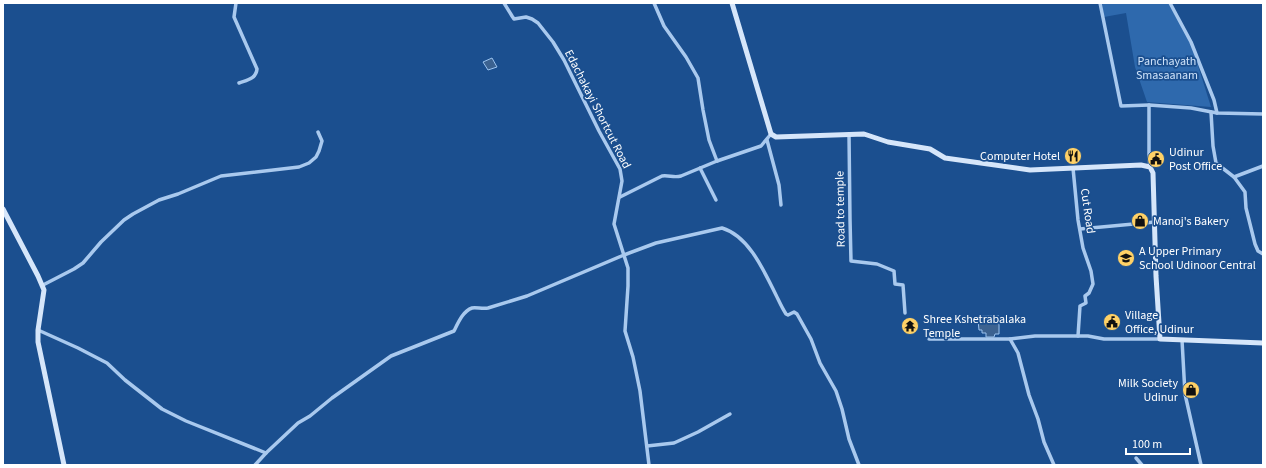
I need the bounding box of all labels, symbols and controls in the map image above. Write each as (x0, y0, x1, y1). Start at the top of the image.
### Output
street label: Edachakayi Shortcut Road (560, 47, 635, 172)
park label: Panchayath Smasaanam (1136, 53, 1198, 84)
place label: Udinur Post Office (1169, 144, 1222, 175)
restaurant icon: Computer Hotel (1063, 146, 1083, 166)
place label: Computer Hotel (980, 148, 1060, 165)
public building icon: Udinur Post Office (1146, 149, 1166, 169)
street label: Road to temple (831, 171, 850, 247)
street label: Cut Road (1076, 187, 1099, 235)
shop icon: Manoj's Bakery (1130, 211, 1150, 231)
place label: Manoj's Bakery (1153, 213, 1229, 230)
place label: A Upper Primary School Udinoor Central (1139, 243, 1256, 274)
school or university icon: A Upper Primary School Udinoor Central (1116, 248, 1136, 268)
place label: Village Office, Udinur (1125, 307, 1195, 338)
place label: Shree Kshetrabalaka Temple (923, 311, 1026, 342)
public building icon: Village Office, Udinur (1102, 312, 1122, 332)
temple icon: Shree Kshetrabalaka Temple (900, 316, 920, 336)
place label: Milk Society Udinur (1118, 375, 1179, 406)
shop icon: Milk Society Udinur (1181, 380, 1201, 400)
scale bar (1126, 430, 1190, 456)
text: 100 m (1132, 436, 1162, 453)

